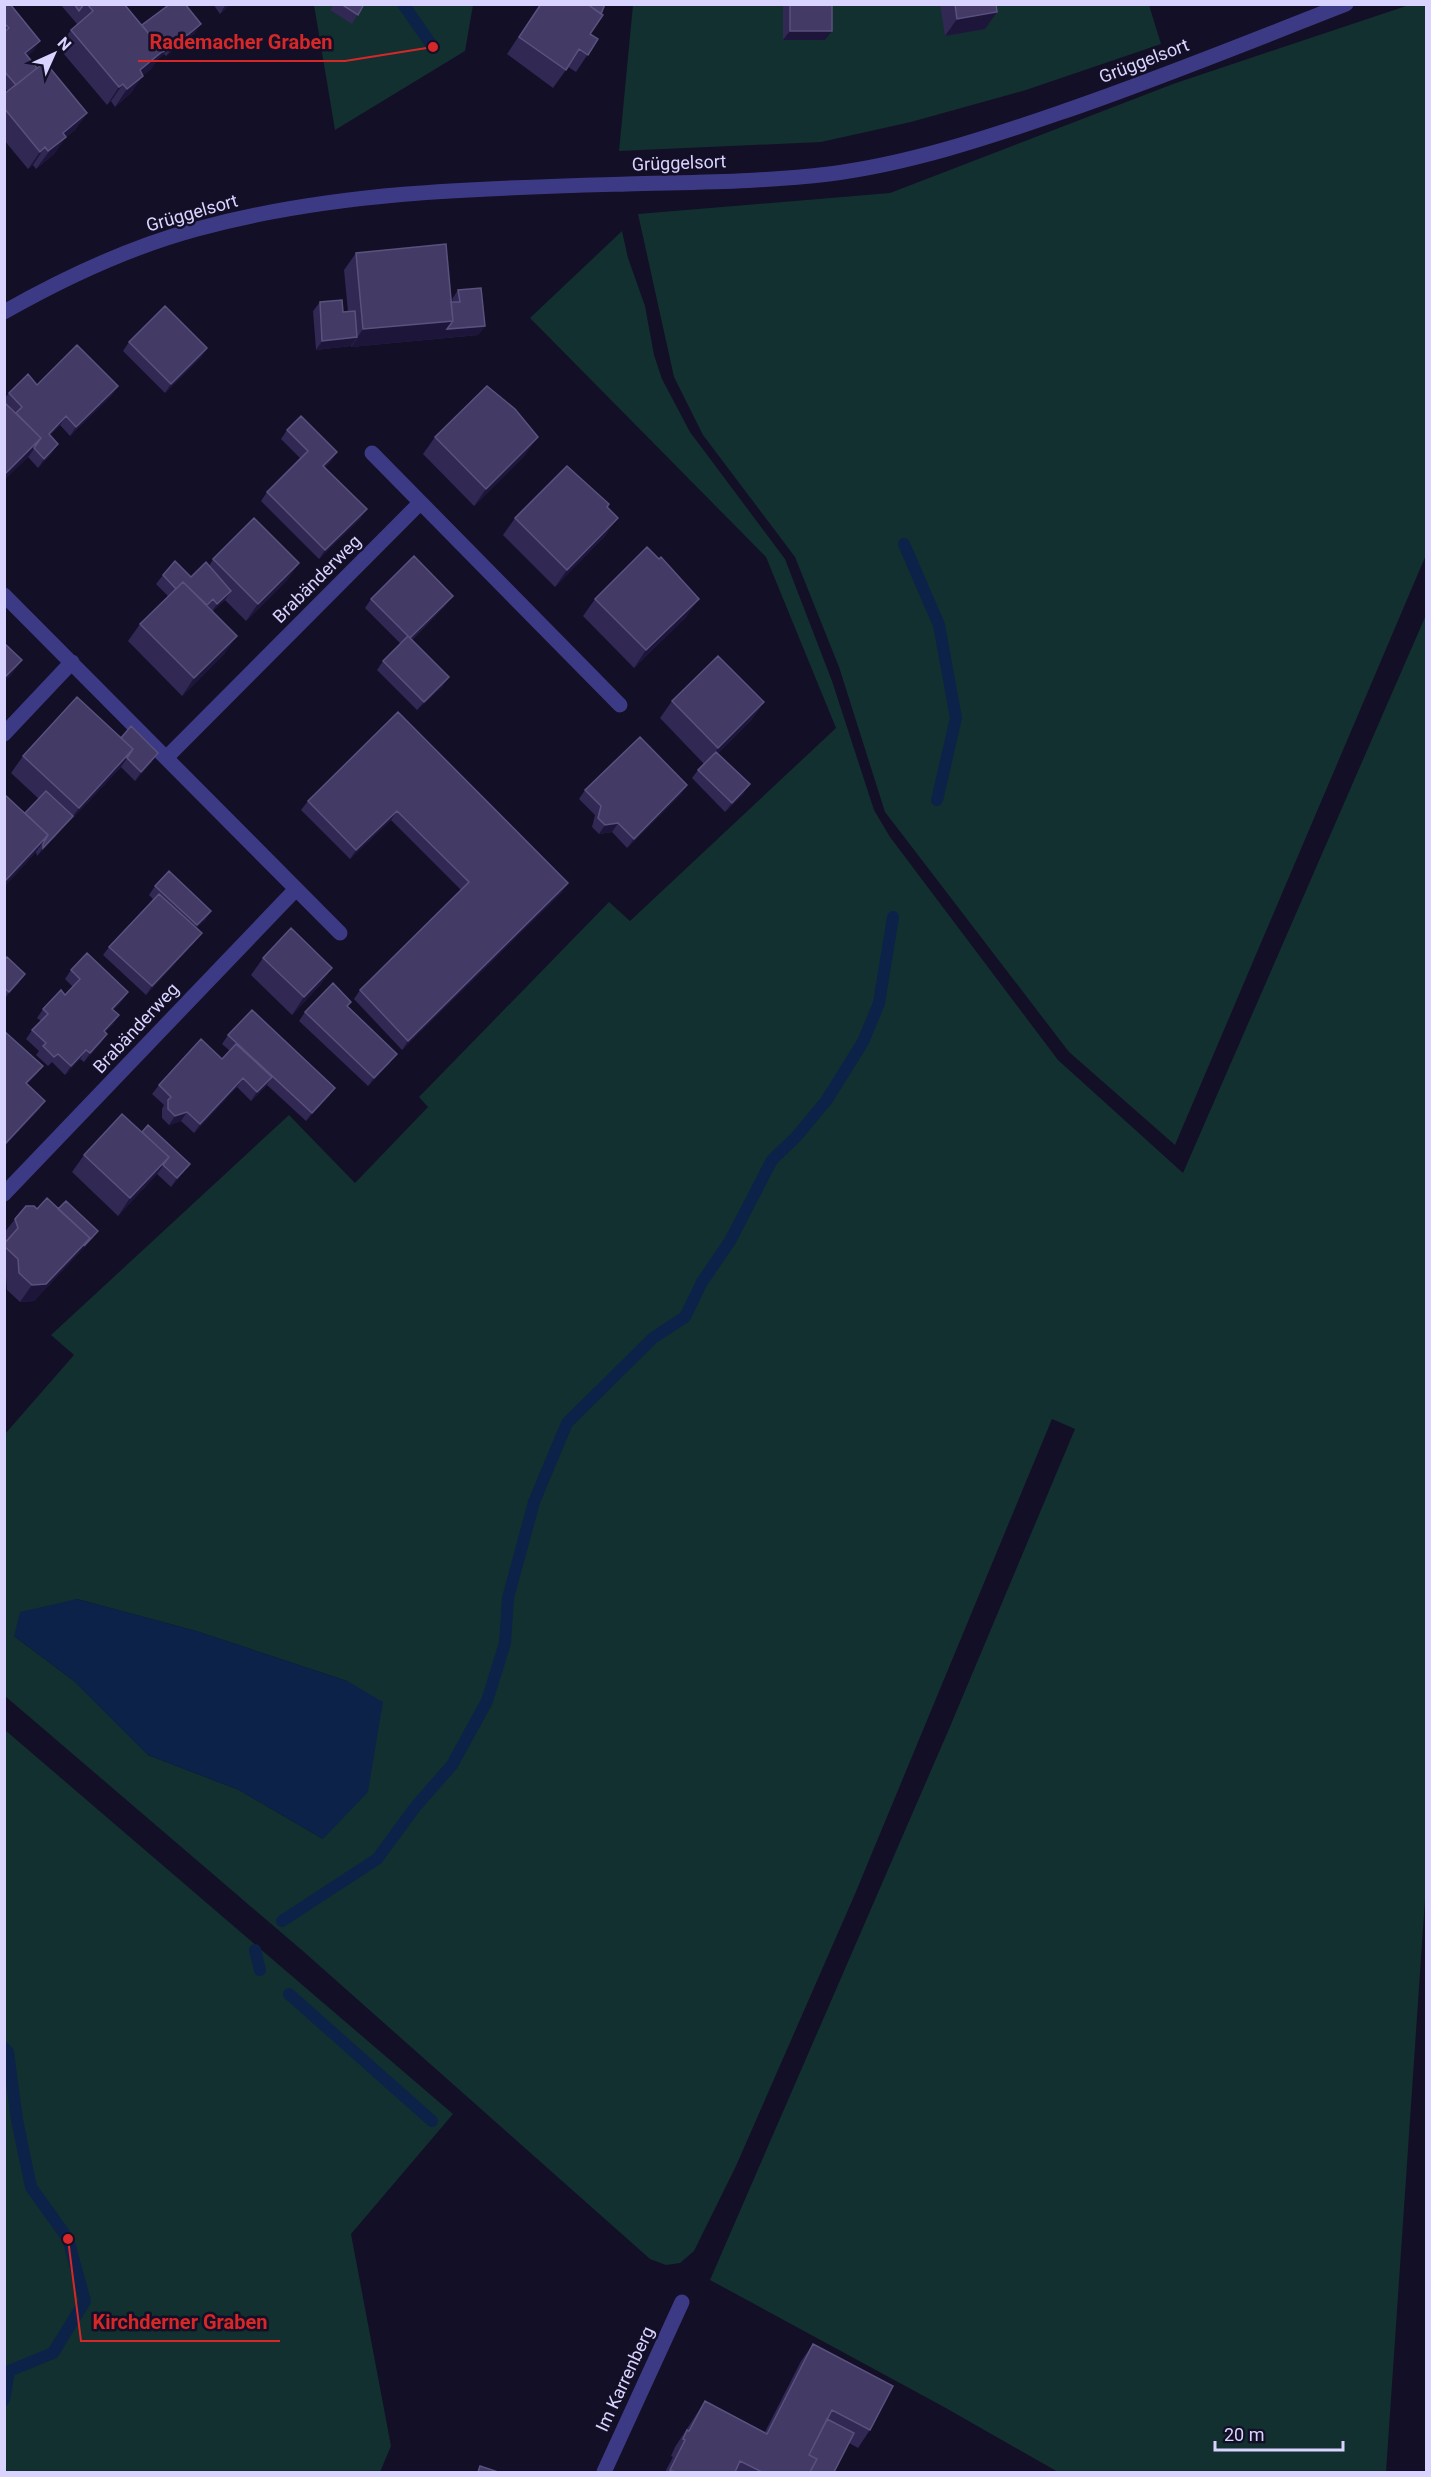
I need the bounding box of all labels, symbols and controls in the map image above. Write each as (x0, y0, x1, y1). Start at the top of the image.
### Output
callout: Rademacher Graben (138, 23, 345, 61)
north arrow (24, 24, 84, 84)
text: Rademacher Graben (150, 30, 332, 54)
text: N (54, 33, 75, 54)
street label: Grüggelsort (1096, 34, 1192, 87)
street label: Grüggelsort (631, 150, 727, 175)
street label: Grüggelsort (144, 189, 240, 236)
street label: Brabänderweg (268, 530, 365, 627)
street label: Brabänderweg (88, 978, 183, 1077)
callout: Kirchderner Graben (81, 2303, 280, 2341)
text: Kirchderner Graben (92, 2310, 268, 2334)
street label: Im Karrenberg (591, 2323, 658, 2435)
scale bar (1215, 2414, 1342, 2452)
text: 20 m (1224, 2424, 1264, 2445)

